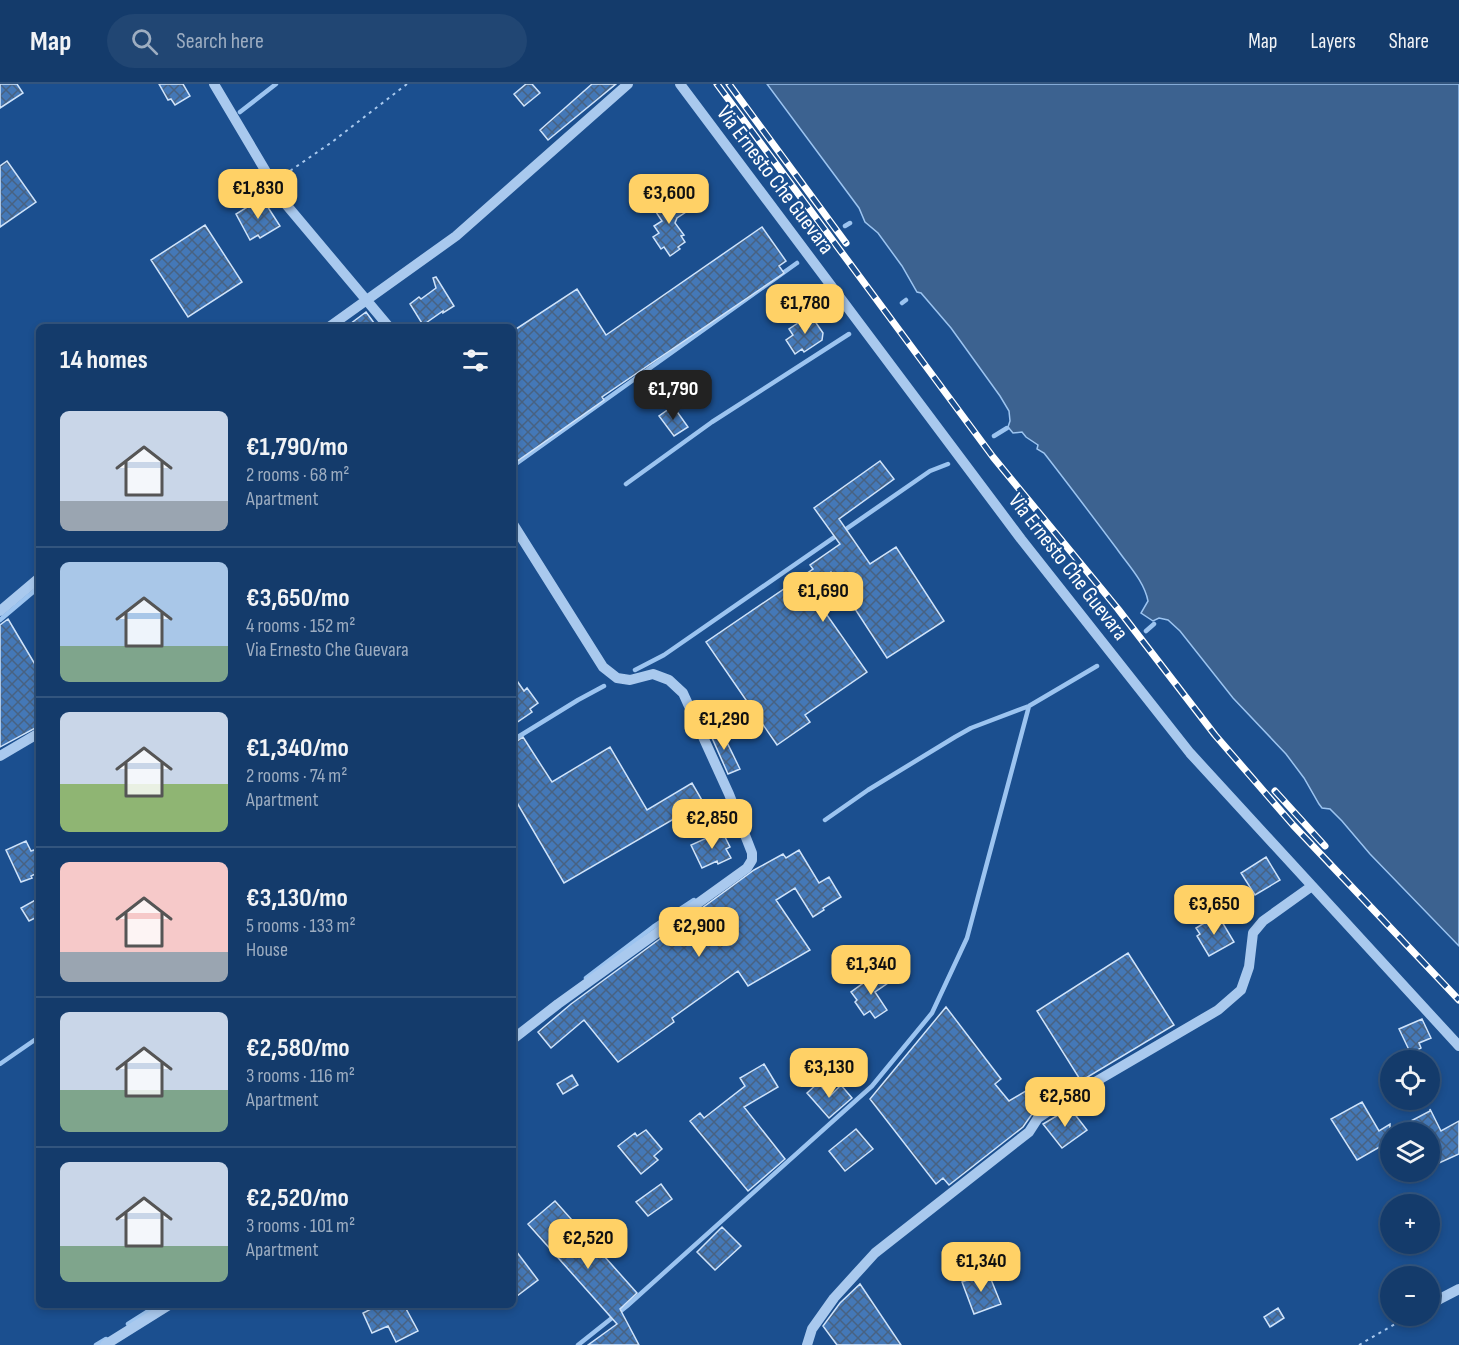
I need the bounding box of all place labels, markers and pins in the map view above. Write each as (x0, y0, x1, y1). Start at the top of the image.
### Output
pin: €1,830 (209, 169, 307, 220)
pin: €3,600 (620, 174, 718, 225)
pin: €1,780 (756, 284, 854, 335)
pin: €1,790 (624, 370, 722, 421)
pin: €1,690 (774, 572, 872, 623)
pin: €1,290 (675, 700, 773, 751)
pin: €2,850 (663, 799, 761, 850)
pin: €3,650 (1165, 885, 1263, 936)
pin: €2,900 (650, 907, 748, 958)
pin: €1,340 (822, 945, 920, 996)
pin: €3,130 (780, 1048, 878, 1099)
pin: €2,580 (1016, 1077, 1114, 1128)
pin: €2,520 (539, 1219, 637, 1270)
pin: €1,340 (932, 1242, 1030, 1293)

